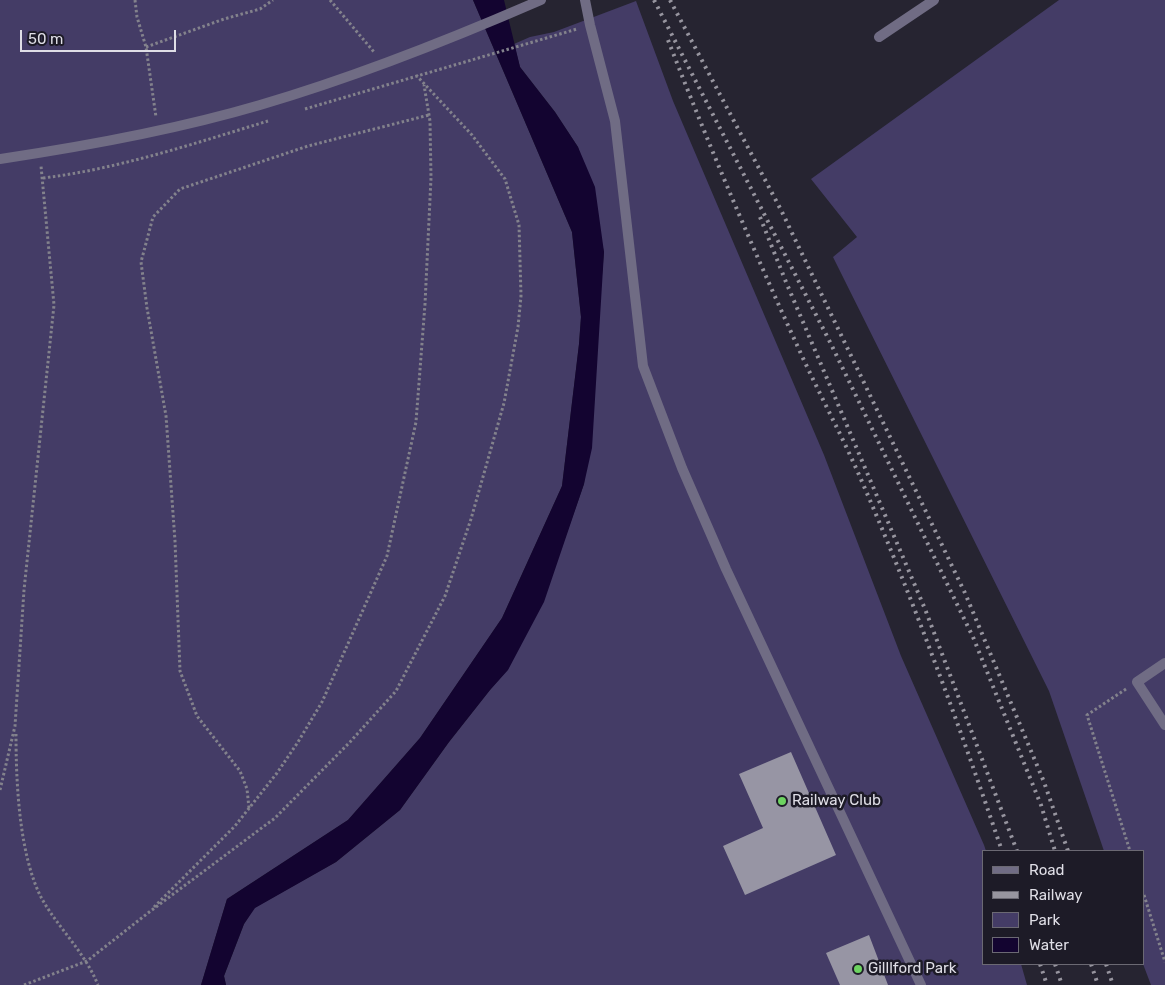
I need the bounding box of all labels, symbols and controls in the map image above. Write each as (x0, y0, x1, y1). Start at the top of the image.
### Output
scale bar (22, 20, 179, 52)
text: 50 m (28, 30, 63, 48)
place label: Railway Club (792, 792, 881, 810)
marker: Railway Club (776, 795, 788, 807)
legend (982, 850, 1145, 965)
text: Road (1029, 861, 1065, 879)
text: Railway (1029, 886, 1083, 904)
text: Park (1029, 911, 1060, 929)
text: Water (1029, 936, 1069, 954)
place label: Gilllford Park (868, 960, 956, 978)
marker: Gilllford Park (852, 963, 864, 975)

